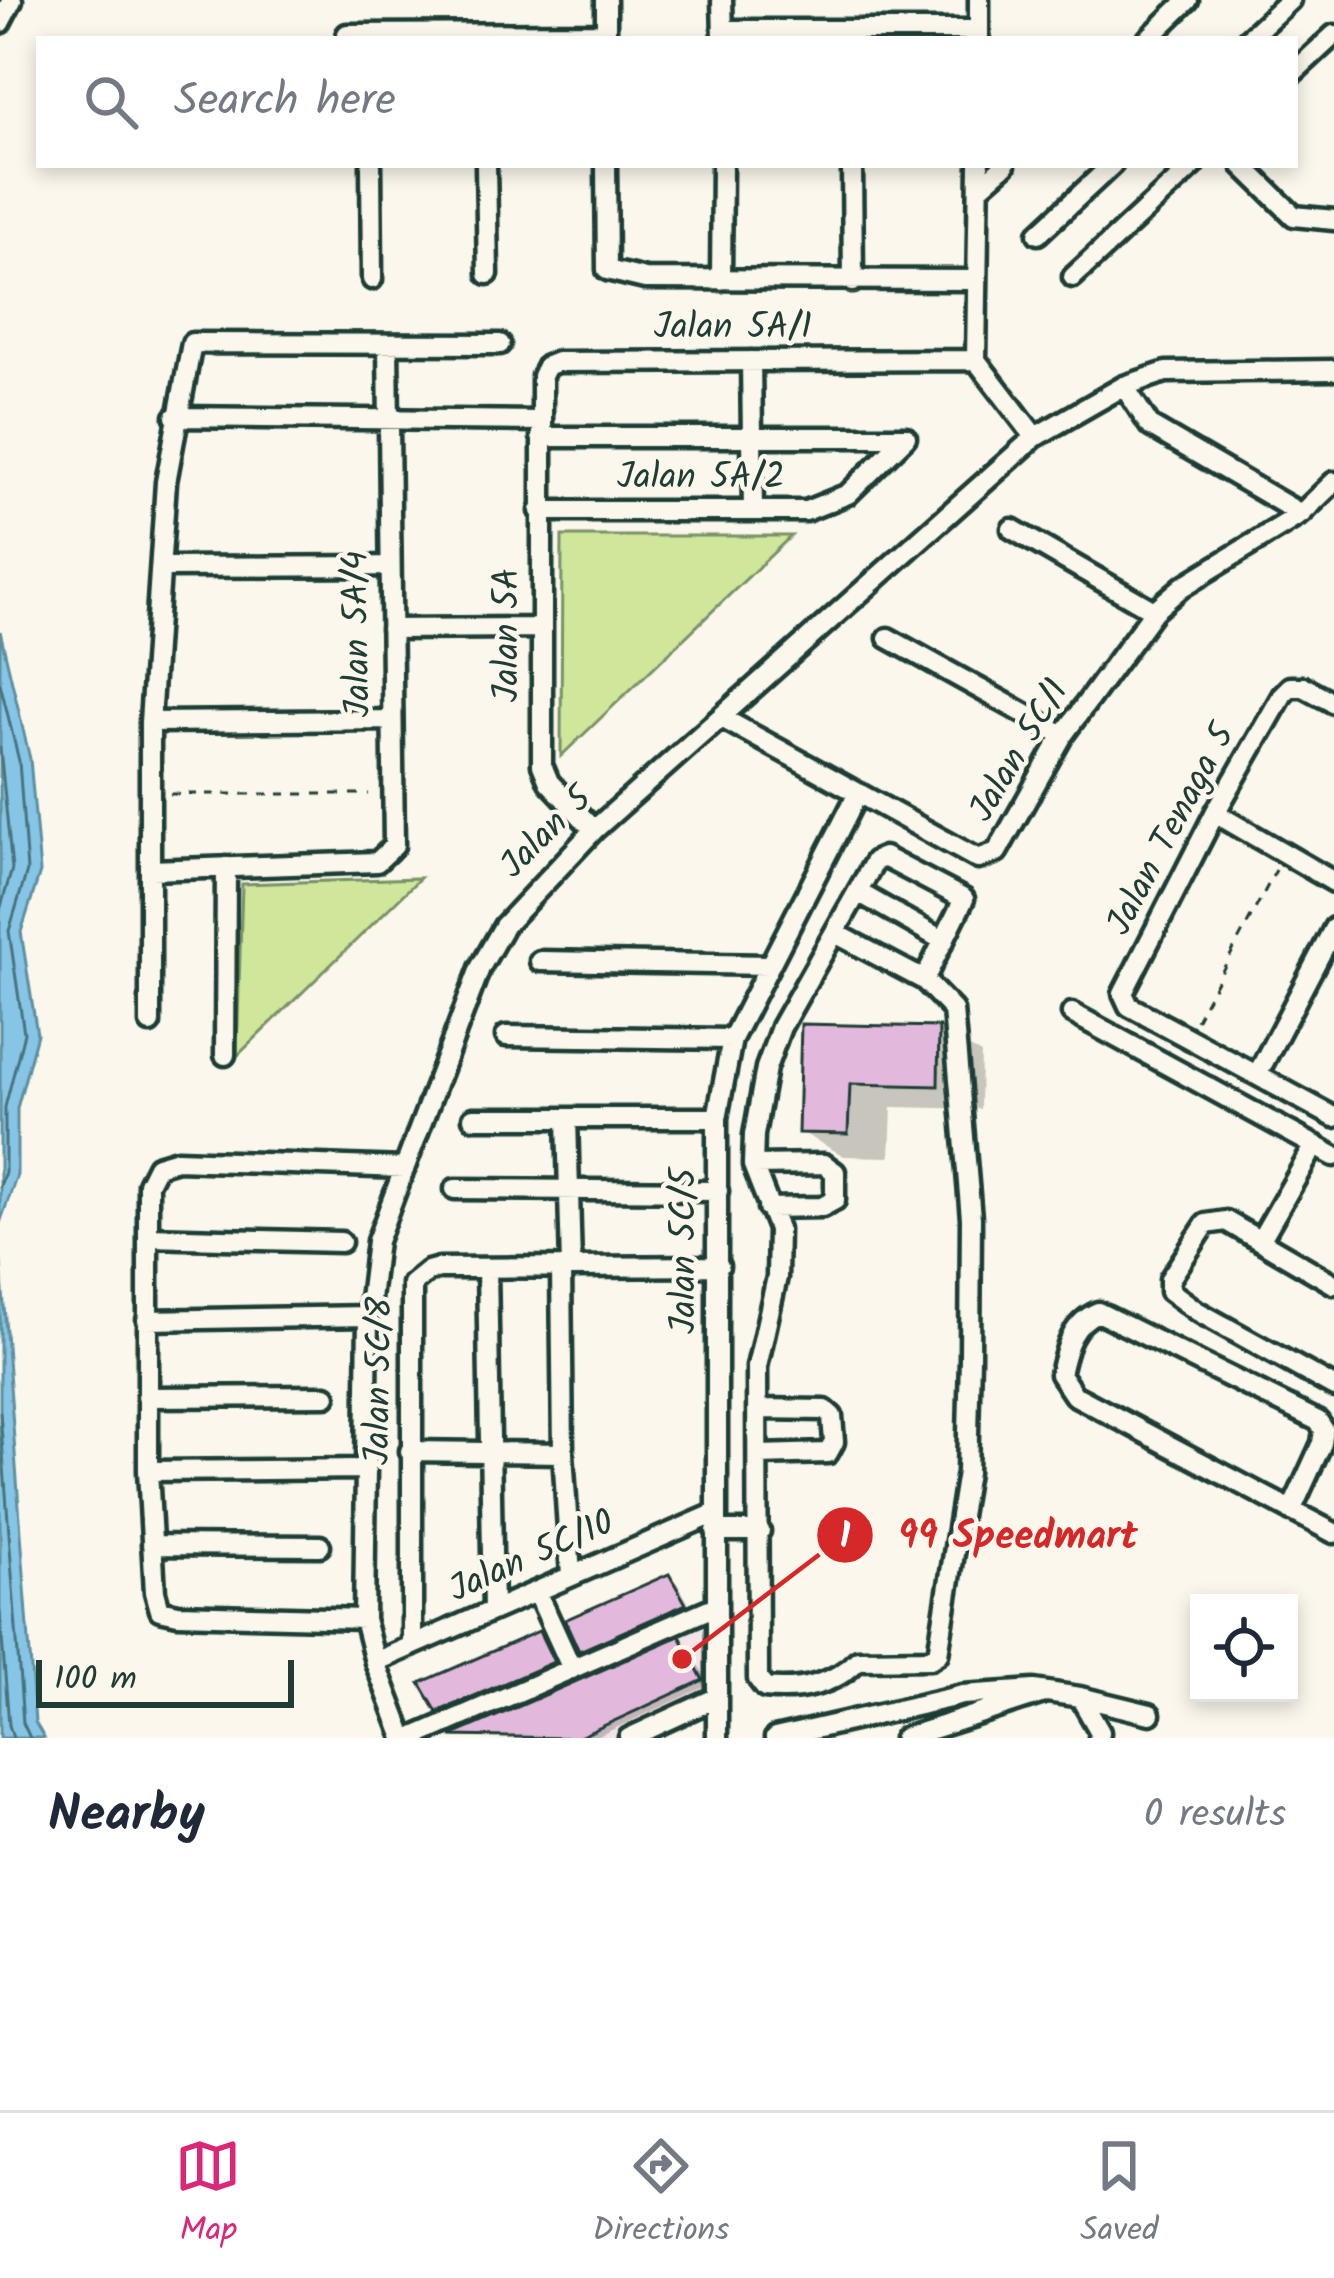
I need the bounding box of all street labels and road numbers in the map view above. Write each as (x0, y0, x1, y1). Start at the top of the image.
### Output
street label: Jalan 5A/1 (654, 300, 812, 357)
street label: Jalan 5A/2 (617, 450, 785, 507)
street label: Jalan 5A/4 (328, 550, 388, 718)
street label: Jalan 5A (480, 568, 537, 702)
street label: Jalan 5C/1 (955, 669, 1085, 833)
street label: Jalan Tenaga 5 (1092, 712, 1253, 946)
street label: Jalan 5 (487, 771, 609, 893)
street label: Jalan 5C/5 (657, 1165, 714, 1334)
street label: Jalan 5C/8 (350, 1296, 410, 1466)
street label: Jalan 5C/10 (440, 1495, 624, 1619)

